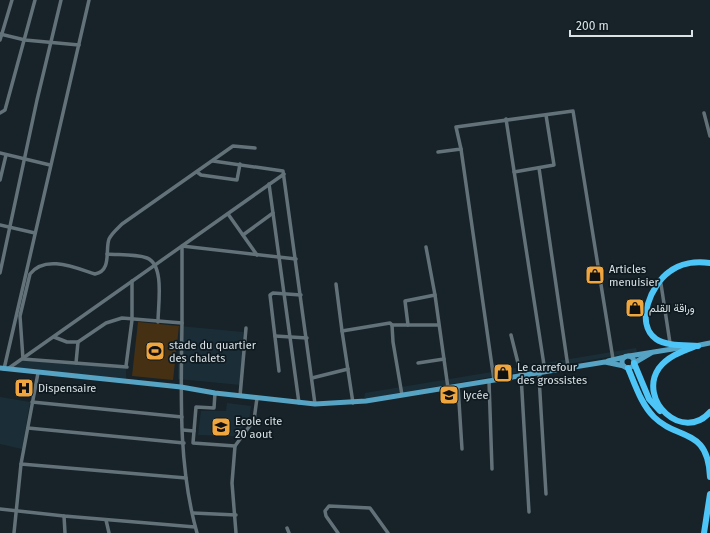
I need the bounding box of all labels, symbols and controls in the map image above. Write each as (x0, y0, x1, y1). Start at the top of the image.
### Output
scale bar (570, 12, 692, 38)
text: 200 m (576, 19, 609, 33)
place label: Articles menuisier (609, 263, 660, 289)
shop icon: Articles menuisier (584, 264, 606, 286)
shop icon: وراقة القلم (624, 297, 646, 319)
place label: وراقة القلم (649, 302, 695, 316)
place label: stade du quartier des chalets (169, 339, 257, 365)
sports icon: stade du quartier des chalets (144, 340, 166, 362)
place label: Le carrefour des grossistes (517, 361, 587, 387)
shop icon: Le carrefour des grossistes (492, 362, 514, 384)
hospital icon: Dispensaire (13, 377, 35, 399)
place label: Dispensaire (38, 382, 96, 395)
school or university icon: lycée (438, 384, 460, 406)
place label: lycée (463, 389, 489, 402)
place label: Ecole cite 20 aout (235, 415, 282, 441)
school or university icon: Ecole cite 20 aout (210, 416, 232, 438)

